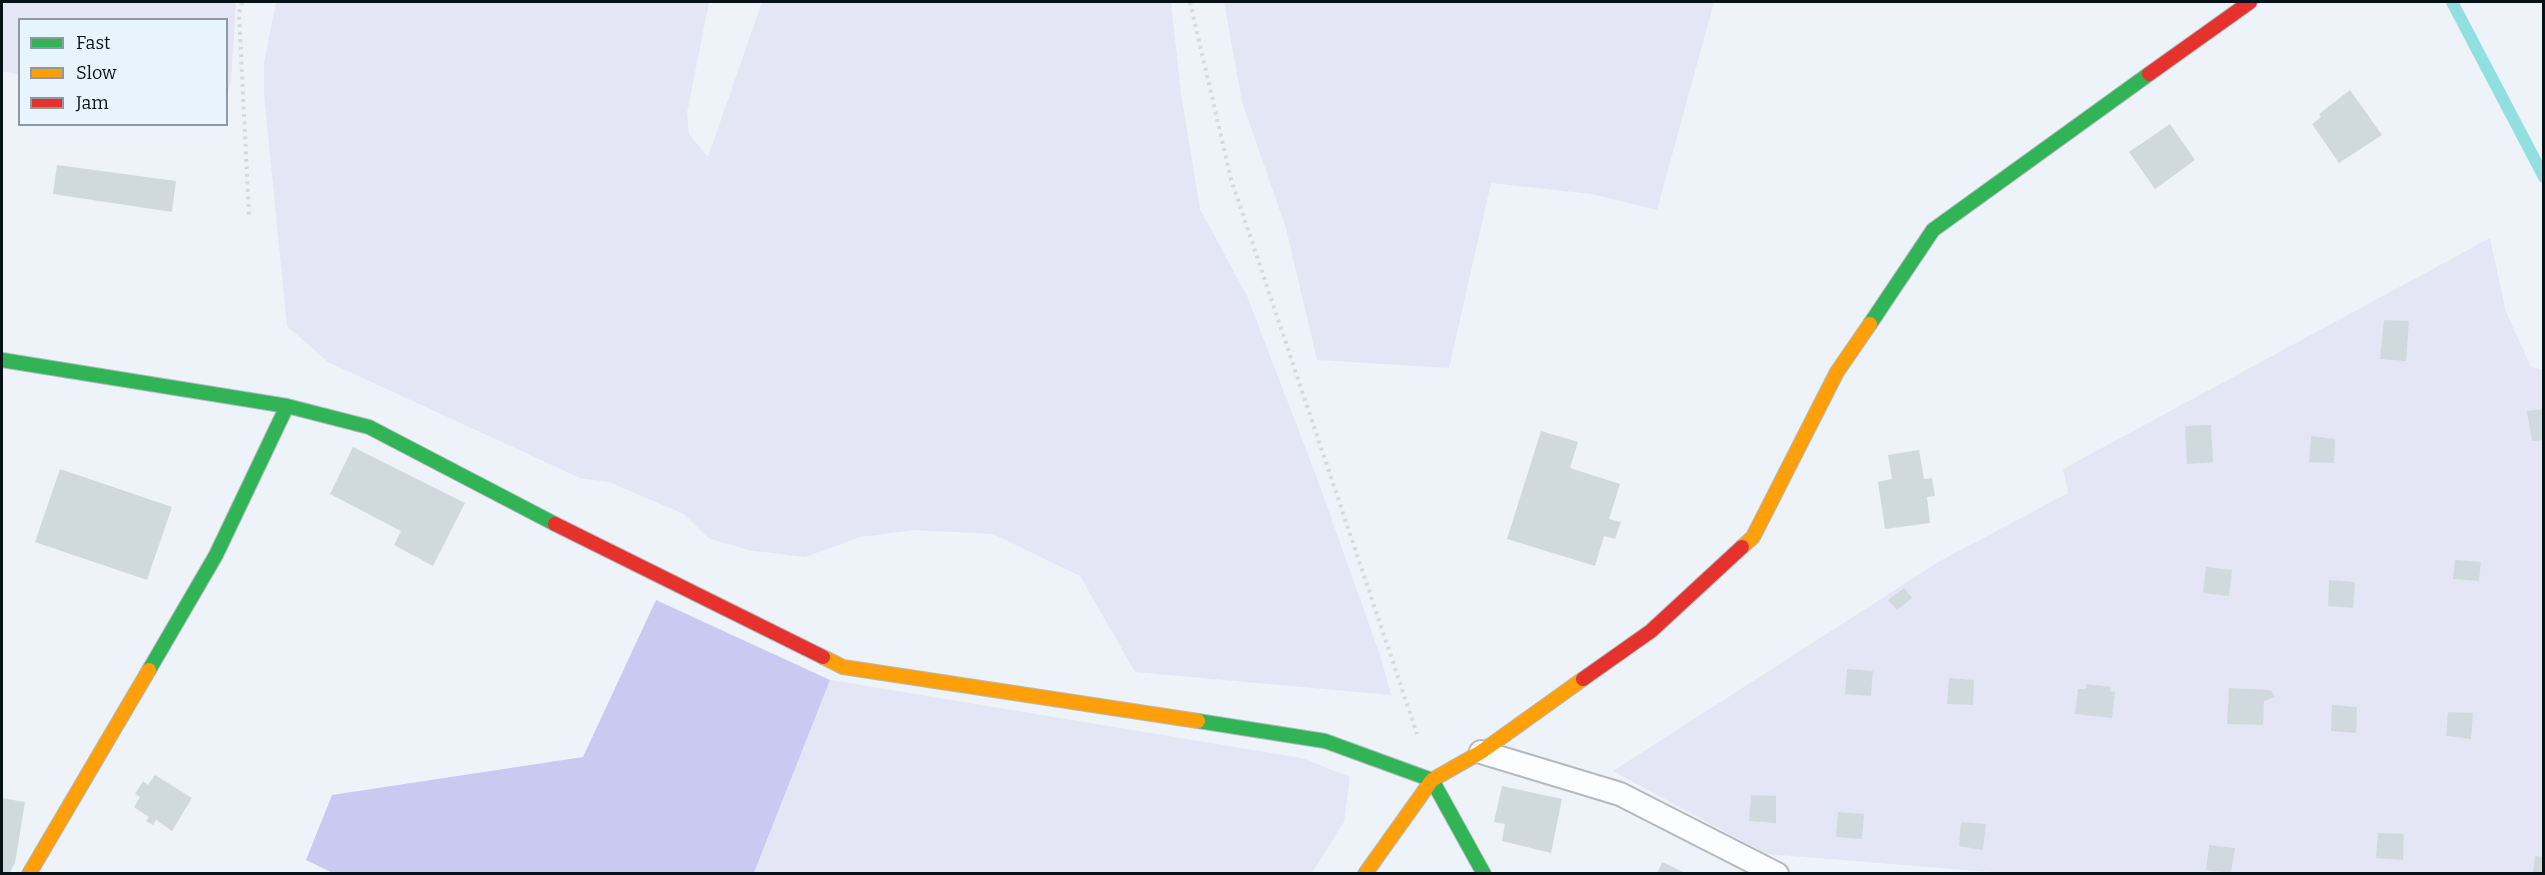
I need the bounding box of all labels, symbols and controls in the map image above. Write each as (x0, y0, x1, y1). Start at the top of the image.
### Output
legend (18, 18, 228, 126)
text: Fast (76, 32, 111, 54)
text: Slow (76, 62, 116, 84)
text: Jam (76, 92, 109, 114)

